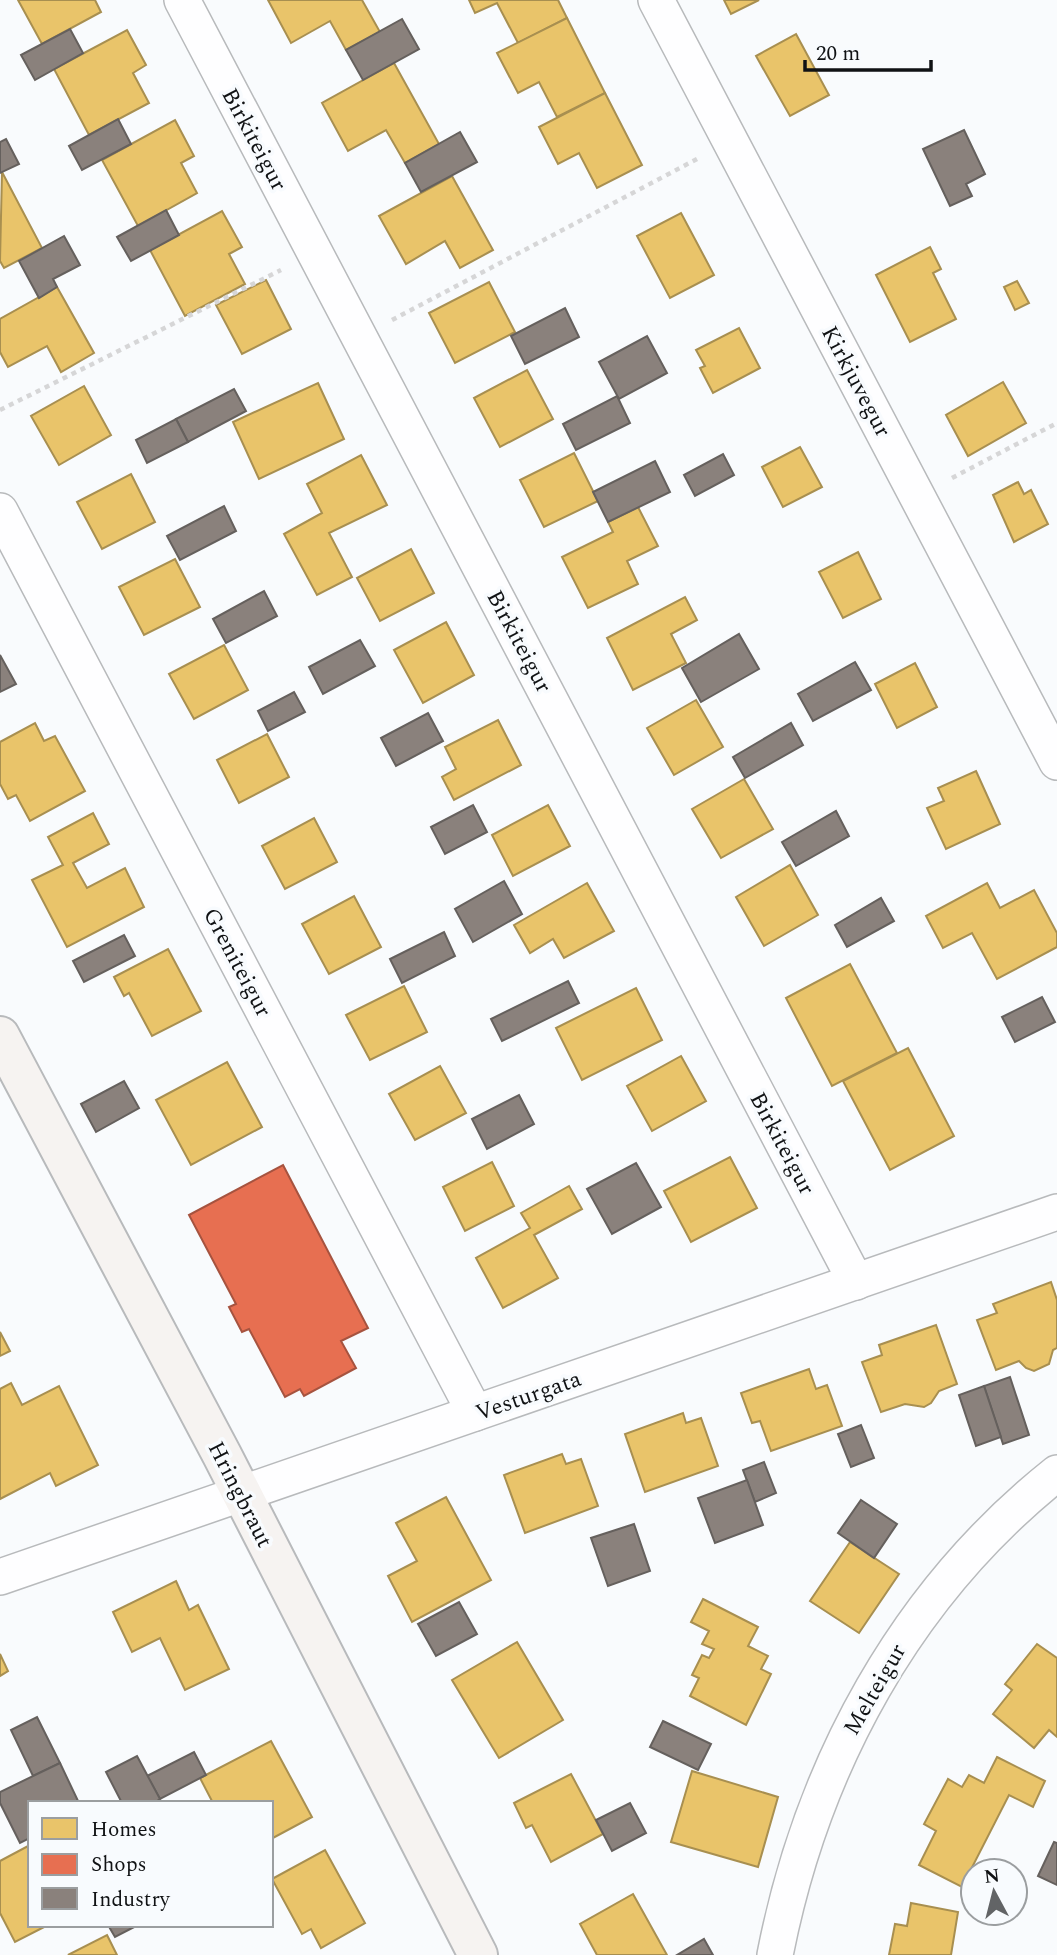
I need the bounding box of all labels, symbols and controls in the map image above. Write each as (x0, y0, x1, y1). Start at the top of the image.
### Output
scale bar (805, 28, 931, 72)
text: 20 m (816, 38, 860, 70)
street label: Birkiteigur (212, 82, 295, 197)
street label: Kirkjuvegur (812, 320, 900, 444)
street label: Birkiteigur (477, 584, 560, 699)
street label: Greniteigur (193, 902, 280, 1024)
street label: Birkiteigur (740, 1086, 823, 1201)
street label: Vesturgata (471, 1362, 586, 1431)
street label: Hringbraut (198, 1435, 281, 1554)
street label: Melteigur (835, 1637, 916, 1742)
legend (28, 1801, 273, 1927)
text: Homes (91, 1814, 157, 1846)
text: Shops (91, 1849, 147, 1881)
north arrow (959, 1857, 1029, 1927)
text: N (983, 1861, 1002, 1892)
text: Industry (91, 1884, 171, 1916)

